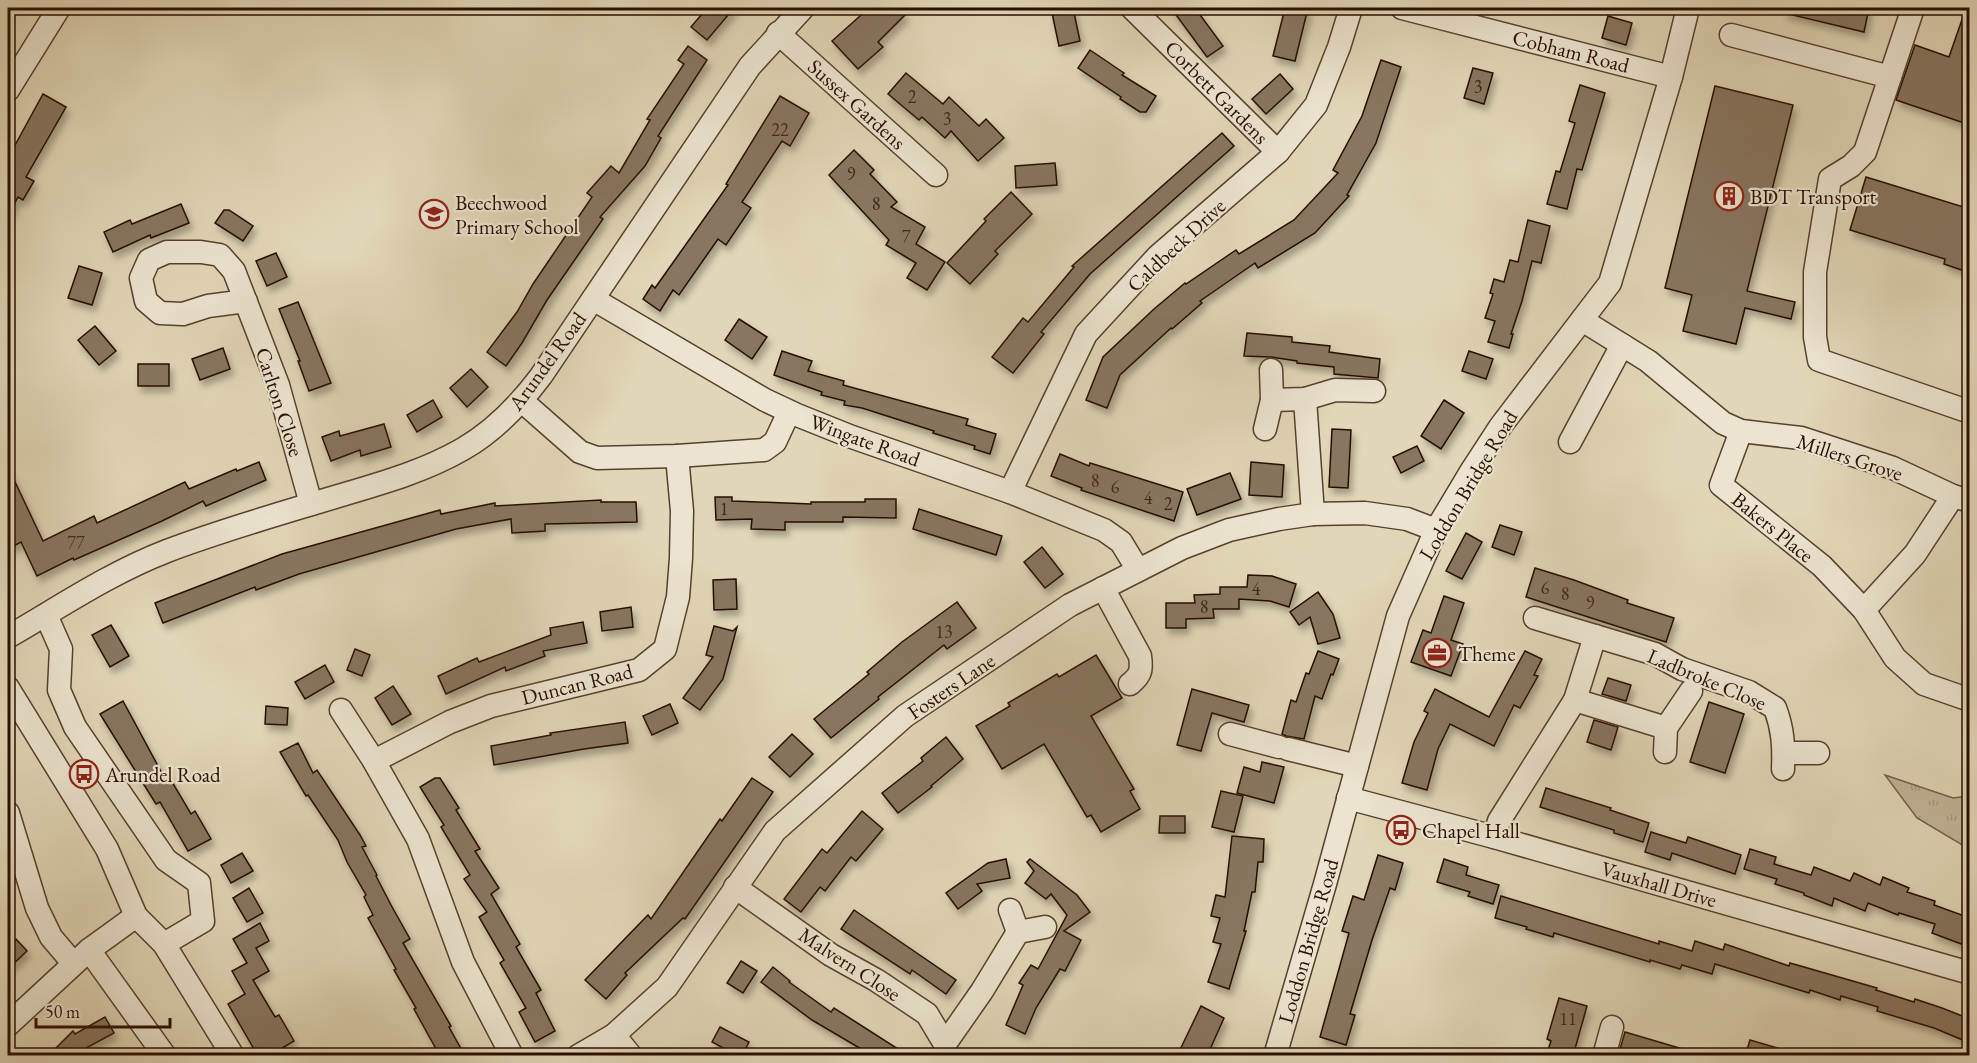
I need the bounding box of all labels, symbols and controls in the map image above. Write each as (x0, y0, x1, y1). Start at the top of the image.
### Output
street label: Cobham Road (1510, 23, 1633, 79)
street label: Corbett Gardens (1159, 34, 1275, 150)
street label: Sussex Gardens (802, 53, 912, 155)
house number: 3 (1474, 75, 1482, 98)
house number: 2 (908, 85, 917, 108)
house number: 3 (943, 107, 951, 130)
house number: 22 (771, 118, 789, 141)
house number: 9 (847, 162, 856, 185)
building icon: BDT Transport (1713, 180, 1745, 212)
place label: BDT Transport (1750, 183, 1877, 210)
place label: Beechwood Primary School (455, 189, 579, 240)
house number: 8 (872, 192, 880, 215)
street label: Caldbeck Drive (1121, 192, 1231, 298)
school or university icon: Beechwood Primary School (418, 198, 450, 230)
house number: 7 (902, 225, 911, 248)
street label: Arundel Road (501, 306, 592, 417)
street label: Carlton Close (250, 344, 310, 460)
street label: Loddon Bridge Road (1413, 405, 1524, 565)
street label: Wingate Road (806, 408, 924, 473)
street label: Millers Grove (1794, 427, 1906, 487)
house number: 8 (1091, 469, 1099, 492)
house number: 6 (1111, 475, 1120, 498)
house number: 4 (1144, 486, 1153, 509)
street label: Bakers Place (1726, 486, 1820, 568)
house number: 2 (1164, 492, 1173, 515)
house number: 1 (720, 497, 728, 520)
house number: 77 (67, 531, 85, 554)
house number: 6 (1541, 576, 1550, 599)
house number: 4 (1252, 577, 1261, 600)
house number: 8 (1561, 582, 1569, 605)
house number: 9 (1586, 591, 1595, 614)
house number: 8 (1200, 595, 1208, 618)
house number: 13 (935, 620, 953, 643)
office icon: Theme (1421, 637, 1453, 669)
place label: Theme (1458, 640, 1516, 667)
street label: Ladbroke Close (1643, 642, 1771, 716)
street label: Fosters Lane (902, 647, 1000, 725)
street label: Duncan Road (519, 657, 636, 711)
bus stop icon: Arundel Road (68, 758, 100, 790)
place label: Arundel Road (104, 761, 221, 788)
bus stop icon: Chapel Hall (1385, 814, 1417, 846)
place label: Chapel Hall (1422, 817, 1520, 844)
street label: Loddon Bridge Road (1272, 855, 1345, 1027)
street label: Vauxhall Drive (1598, 855, 1720, 913)
street label: Malvern Close (794, 921, 906, 1007)
scale bar (36, 991, 170, 1029)
text: 50 m (45, 1000, 80, 1023)
house number: 11 (1559, 1007, 1577, 1030)

